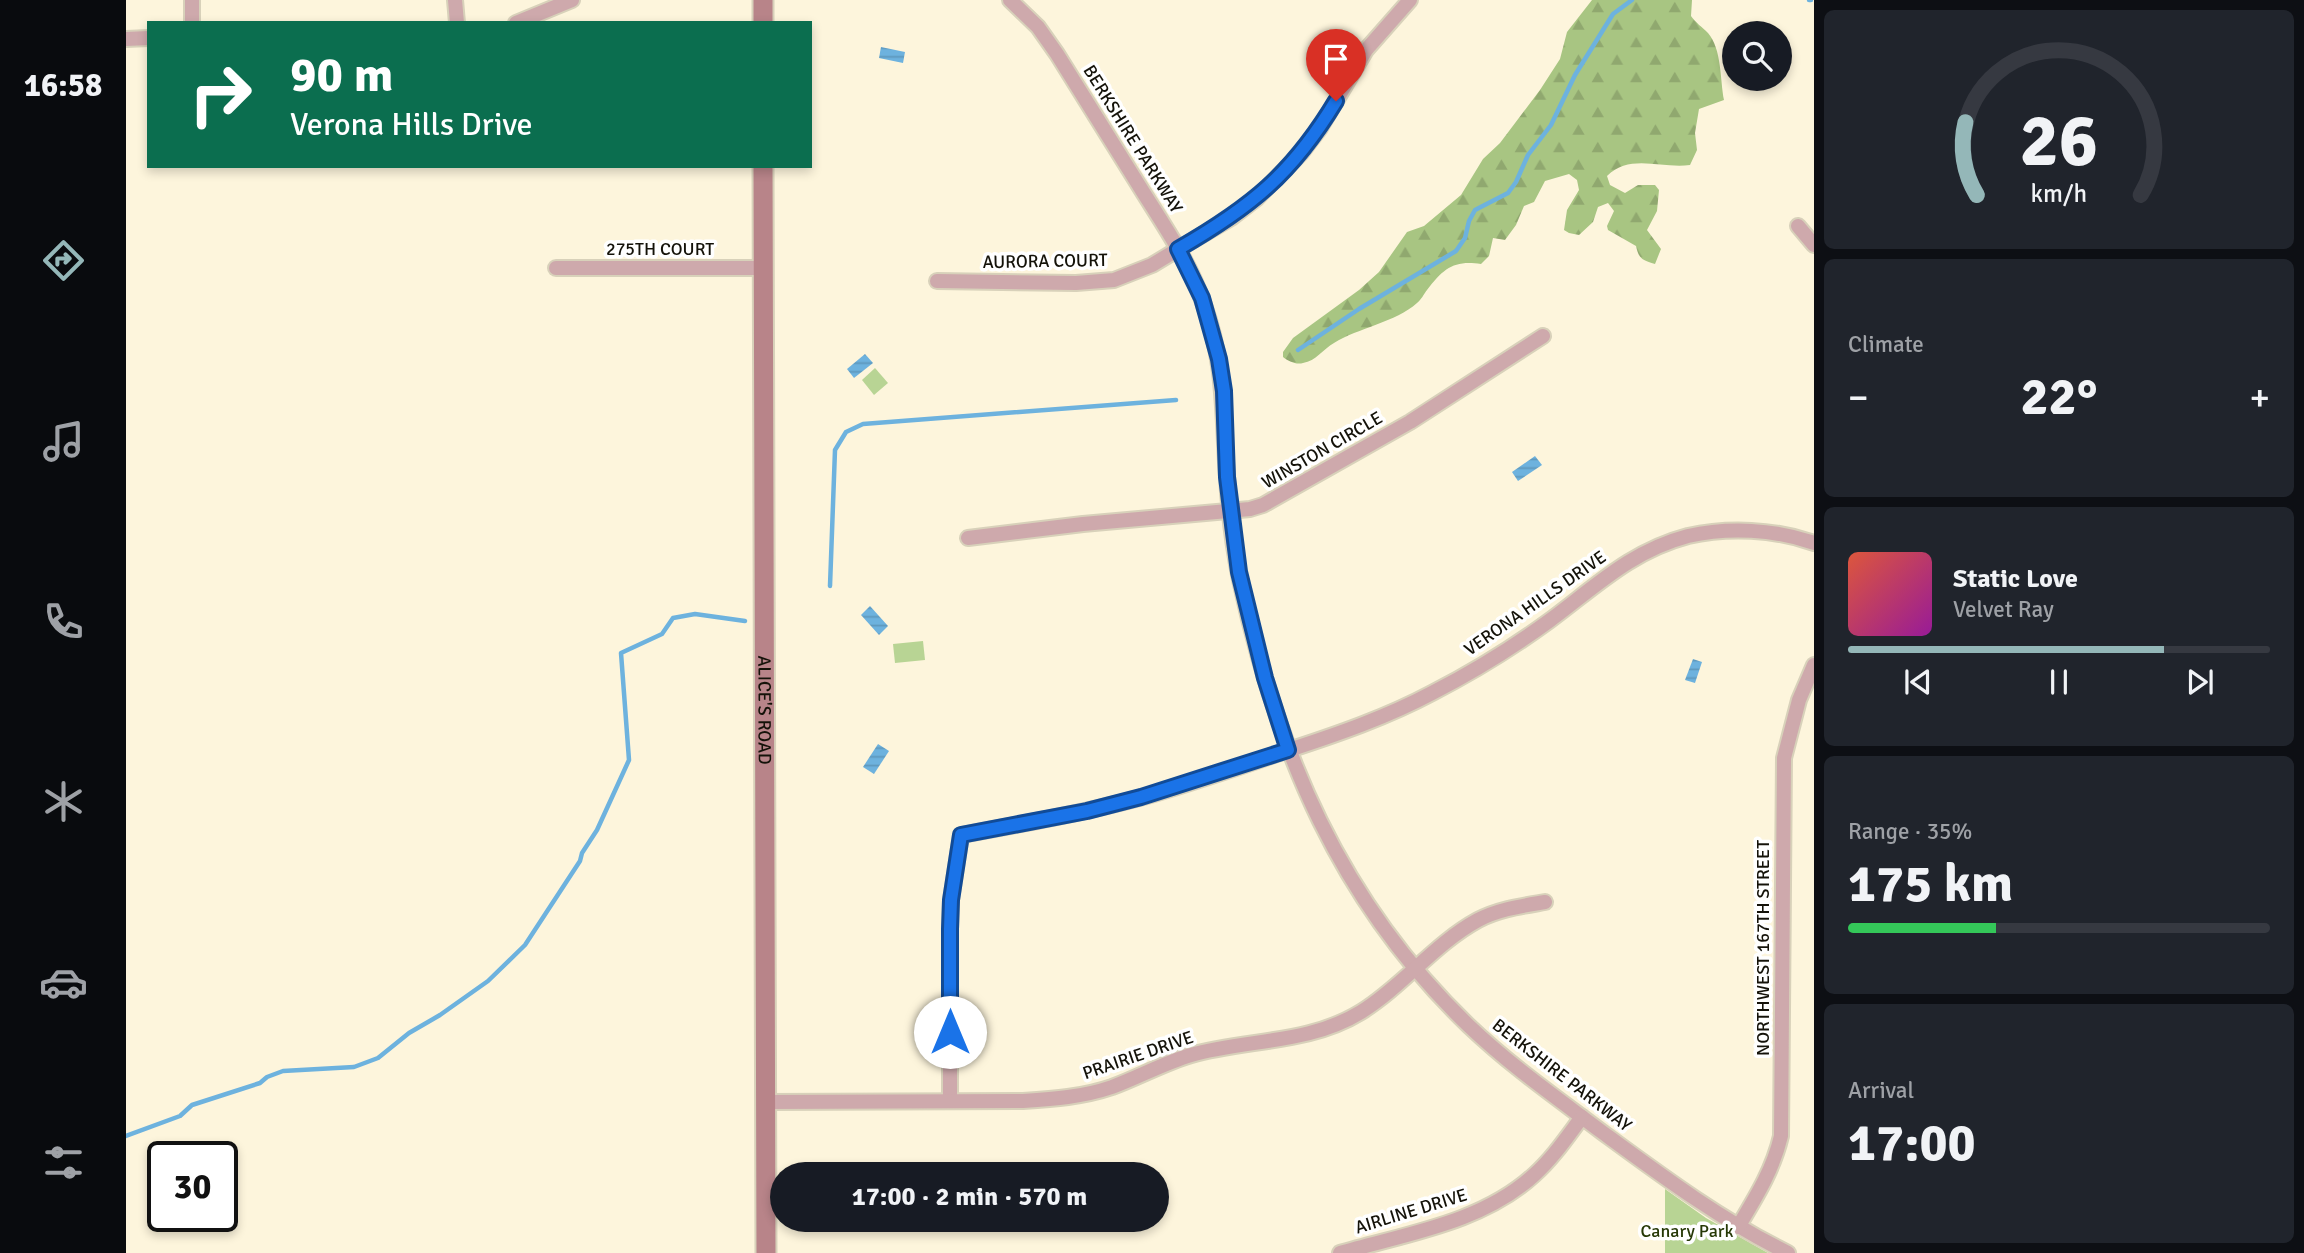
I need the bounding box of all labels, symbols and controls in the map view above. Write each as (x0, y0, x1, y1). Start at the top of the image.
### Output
map controls (1722, 21, 1792, 91)
button: search (1722, 21, 1792, 91)
pin (1306, 29, 1366, 101)
icon: arrive (1317, 40, 1355, 78)
text: 90 m (290, 45, 393, 105)
icon: right (175, 49, 266, 140)
street label: BERKSHIRE PARKWAY (1078, 61, 1188, 217)
text: 16:58 (24, 66, 102, 105)
text: 26 (2020, 98, 2098, 187)
text: Verona Hills Drive (290, 105, 533, 144)
text: km/h (2031, 178, 2087, 209)
icon: directions (39, 236, 88, 285)
street label: 275TH COURT (606, 238, 714, 260)
street label: AURORA COURT (982, 249, 1108, 273)
text: Climate (1848, 330, 1924, 359)
text: 22° (2021, 365, 2097, 429)
text: − (1848, 374, 1869, 421)
text: + (2249, 374, 2270, 421)
street label: WINSTON CIRCLE (1258, 407, 1386, 493)
icon: music (39, 417, 88, 466)
street label: VERONA HILLS DRIVE (1460, 546, 1610, 660)
text: Static Love (1953, 563, 2078, 595)
text: Velvet Ray (1953, 595, 2054, 624)
icon: phone (39, 597, 88, 646)
street label: ALICE'S ROAD (753, 655, 776, 765)
icon: previous (1899, 663, 1937, 701)
icon: pause (2040, 663, 2078, 701)
icon: next (2181, 663, 2219, 701)
icon: climate (39, 777, 88, 826)
text: Range · 35% (1848, 817, 1972, 846)
street label: NORTHWEST 167TH STREET (1752, 840, 1774, 1056)
text: 175 km (1848, 852, 2013, 916)
icon: car (39, 958, 88, 1007)
position arrow (913, 995, 987, 1069)
street label: BERKSHIRE PARKWAY (1488, 1014, 1636, 1136)
street label: PRAIRIE DRIVE (1080, 1026, 1196, 1084)
text: Arrival (1848, 1076, 1914, 1105)
text: 17:00 (1848, 1111, 1976, 1175)
icon: filters (39, 1138, 88, 1187)
speed limit sign: 30 (147, 1141, 238, 1232)
text: 17:00 · 2 min · 570 m (852, 1181, 1087, 1213)
street label: AIRLINE DRIVE (1352, 1183, 1470, 1239)
park label: Canary Park (1641, 1220, 1733, 1242)

